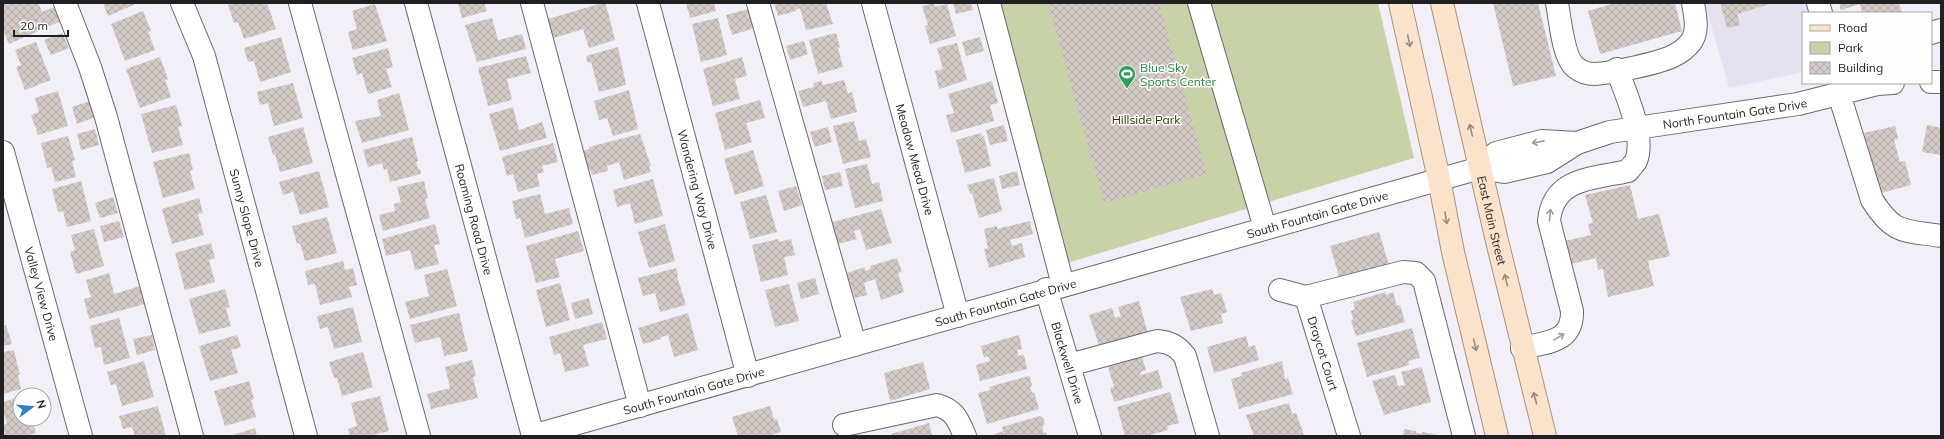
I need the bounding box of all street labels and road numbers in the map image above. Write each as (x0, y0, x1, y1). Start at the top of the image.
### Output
street label: North Fountain Gate Drive (1662, 95, 1808, 132)
street label: Meadow Mead Drive (893, 102, 938, 217)
street label: Wandering Way Drive (675, 128, 721, 251)
street label: Roaming Road Drive (452, 162, 497, 277)
street label: Sunny Slope Drive (227, 167, 268, 269)
street label: East Main Street (1475, 174, 1510, 266)
street label: South Fountain Gate Drive (1245, 187, 1390, 241)
street label: Valley View Drive (22, 245, 62, 342)
street label: South Fountain Gate Drive (933, 275, 1078, 329)
street label: Draycot Court (1305, 314, 1342, 393)
street label: Blackwell Drive (1049, 320, 1087, 406)
street label: South Fountain Gate Drive (621, 363, 766, 417)

